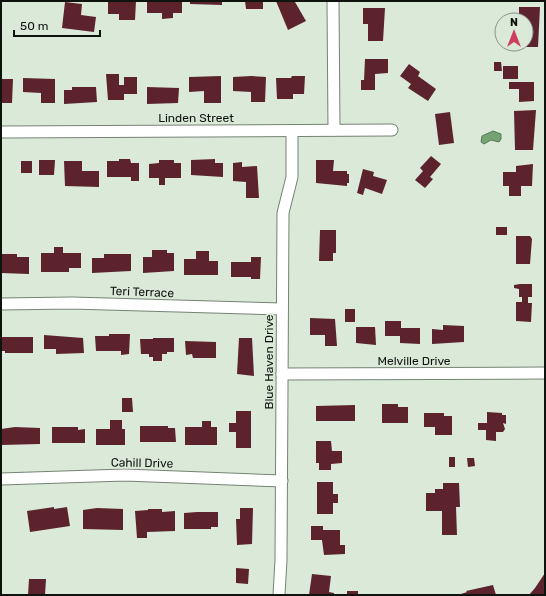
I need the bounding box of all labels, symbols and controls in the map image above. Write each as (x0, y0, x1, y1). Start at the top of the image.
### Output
scale bar (14, 12, 100, 38)
north arrow (494, 12, 534, 52)
text: N (510, 16, 518, 29)
text: 50 m (20, 19, 48, 33)
street label: Linden Street (158, 111, 234, 125)
street label: Teri Terrace (110, 284, 175, 300)
street label: Blue Haven Drive (262, 314, 276, 410)
street label: Melville Drive (377, 354, 451, 368)
street label: Cahill Drive (111, 455, 174, 471)

